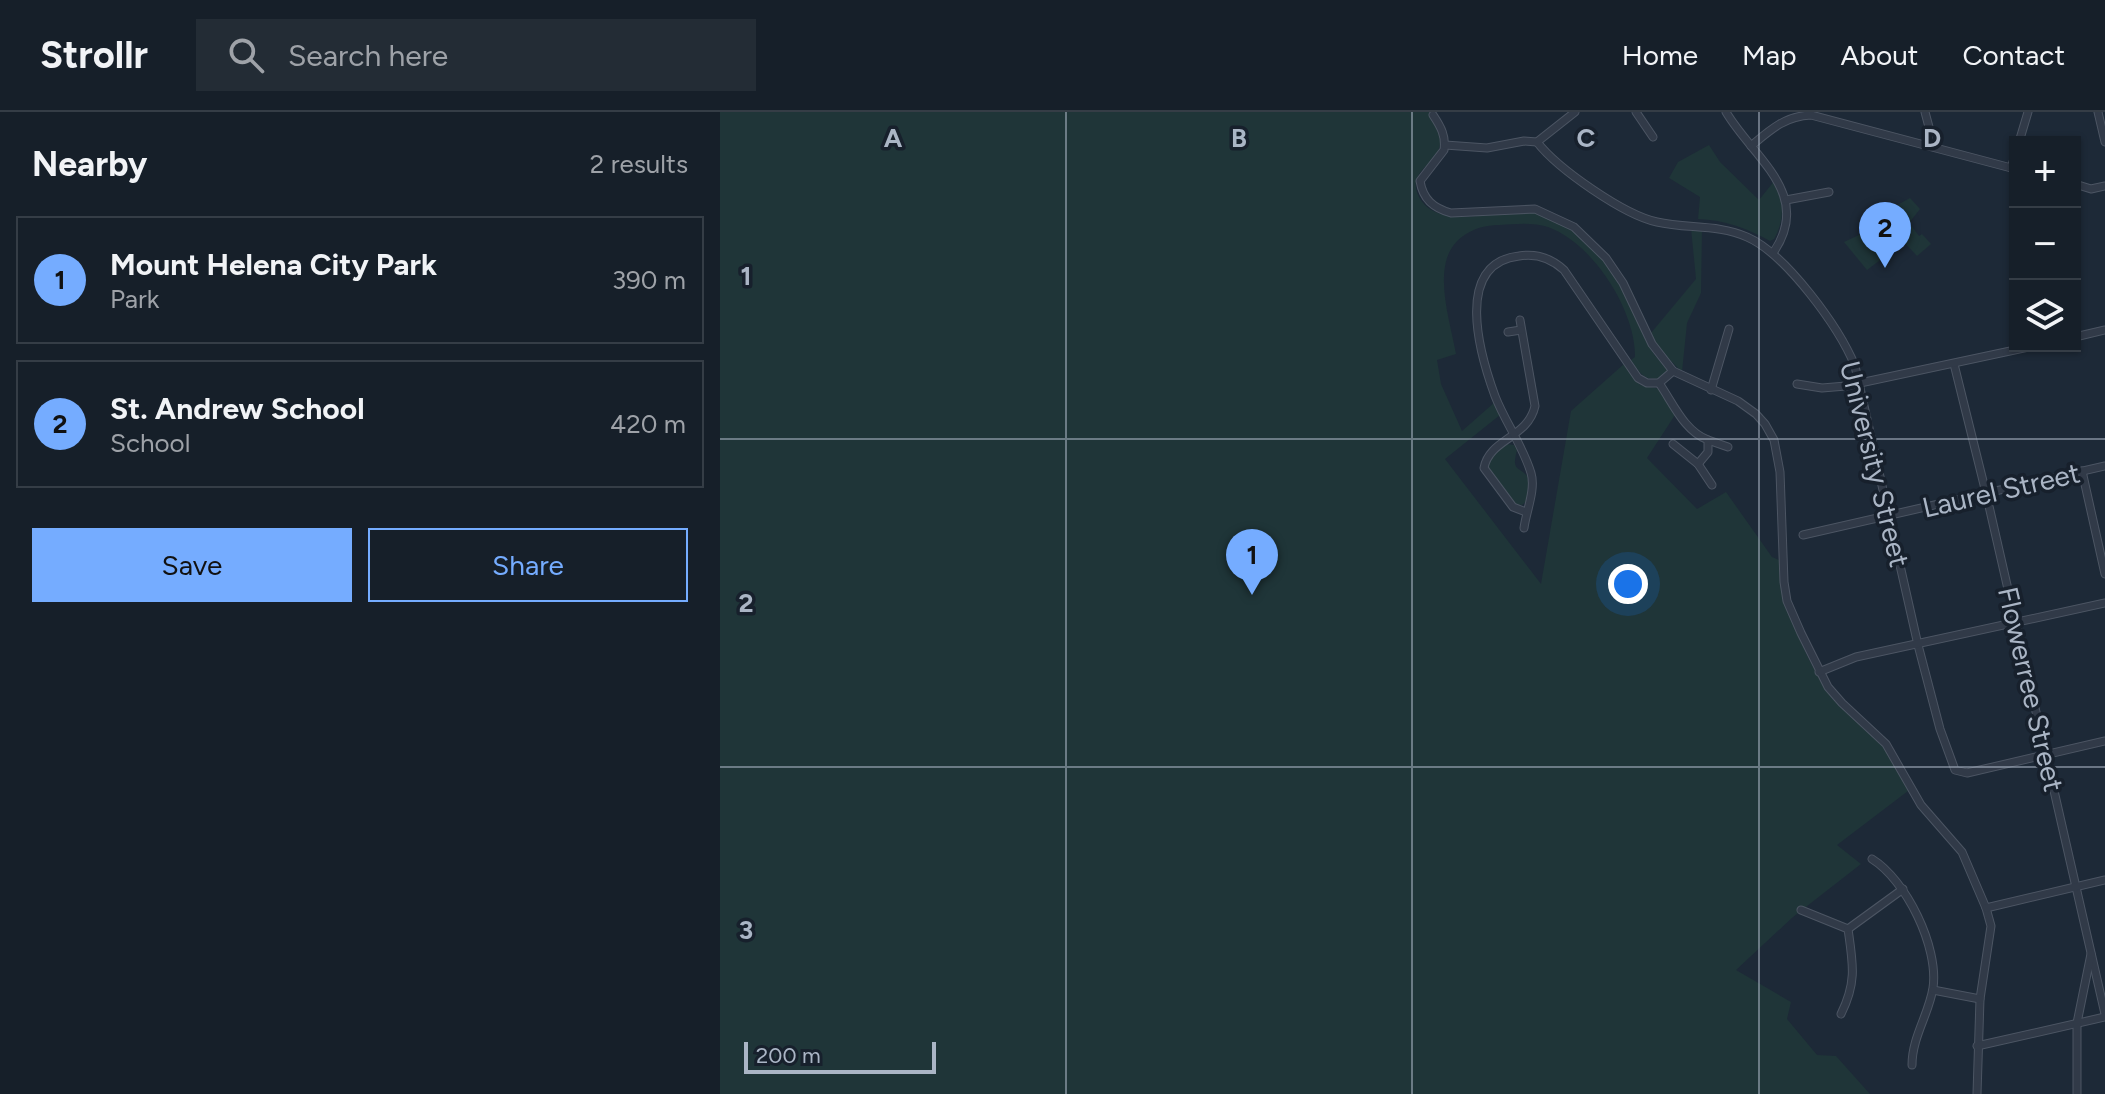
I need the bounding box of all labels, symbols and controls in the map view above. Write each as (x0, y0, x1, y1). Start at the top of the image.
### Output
search box (196, 19, 756, 91)
text: Strollr (40, 32, 148, 78)
icon: search (224, 33, 268, 77)
text: Search here (288, 37, 448, 74)
text: Home (1622, 38, 1698, 72)
text: Map (1742, 38, 1797, 72)
text: About (1841, 38, 1918, 72)
text: Contact (1962, 38, 2065, 72)
text: A (884, 122, 903, 154)
text: B (1231, 122, 1247, 154)
text: C (1577, 122, 1596, 154)
text: D (1923, 122, 1941, 154)
map controls (2009, 136, 2081, 352)
button: + (2009, 136, 2081, 208)
text: Nearby (32, 144, 147, 185)
text: 2 results (590, 148, 688, 180)
pin: 2 (1859, 202, 1911, 268)
button: − (2009, 208, 2081, 280)
text: Mount Helena City Park (110, 246, 437, 283)
text: 1 (741, 260, 751, 292)
text: 1 (55, 264, 65, 296)
text: 390 m (612, 264, 686, 296)
button: layers (2009, 280, 2081, 352)
text: Park (110, 283, 159, 315)
street label: University Street (1833, 357, 1917, 571)
text: St. Andrew School (110, 390, 365, 427)
text: 2 (52, 408, 68, 440)
text: 420 m (610, 408, 686, 440)
text: School (110, 427, 190, 459)
street label: Laurel Street (1919, 455, 2083, 525)
button: Save (32, 528, 352, 602)
button: Share (368, 528, 688, 602)
pin: 1 (1226, 529, 1278, 595)
your location (1608, 564, 1648, 604)
street label: Flowerree Street (1991, 583, 2071, 795)
text: 2 (738, 587, 754, 619)
text: 3 (739, 914, 753, 946)
scale bar (744, 1038, 936, 1074)
text: 200 m (756, 1042, 821, 1069)

